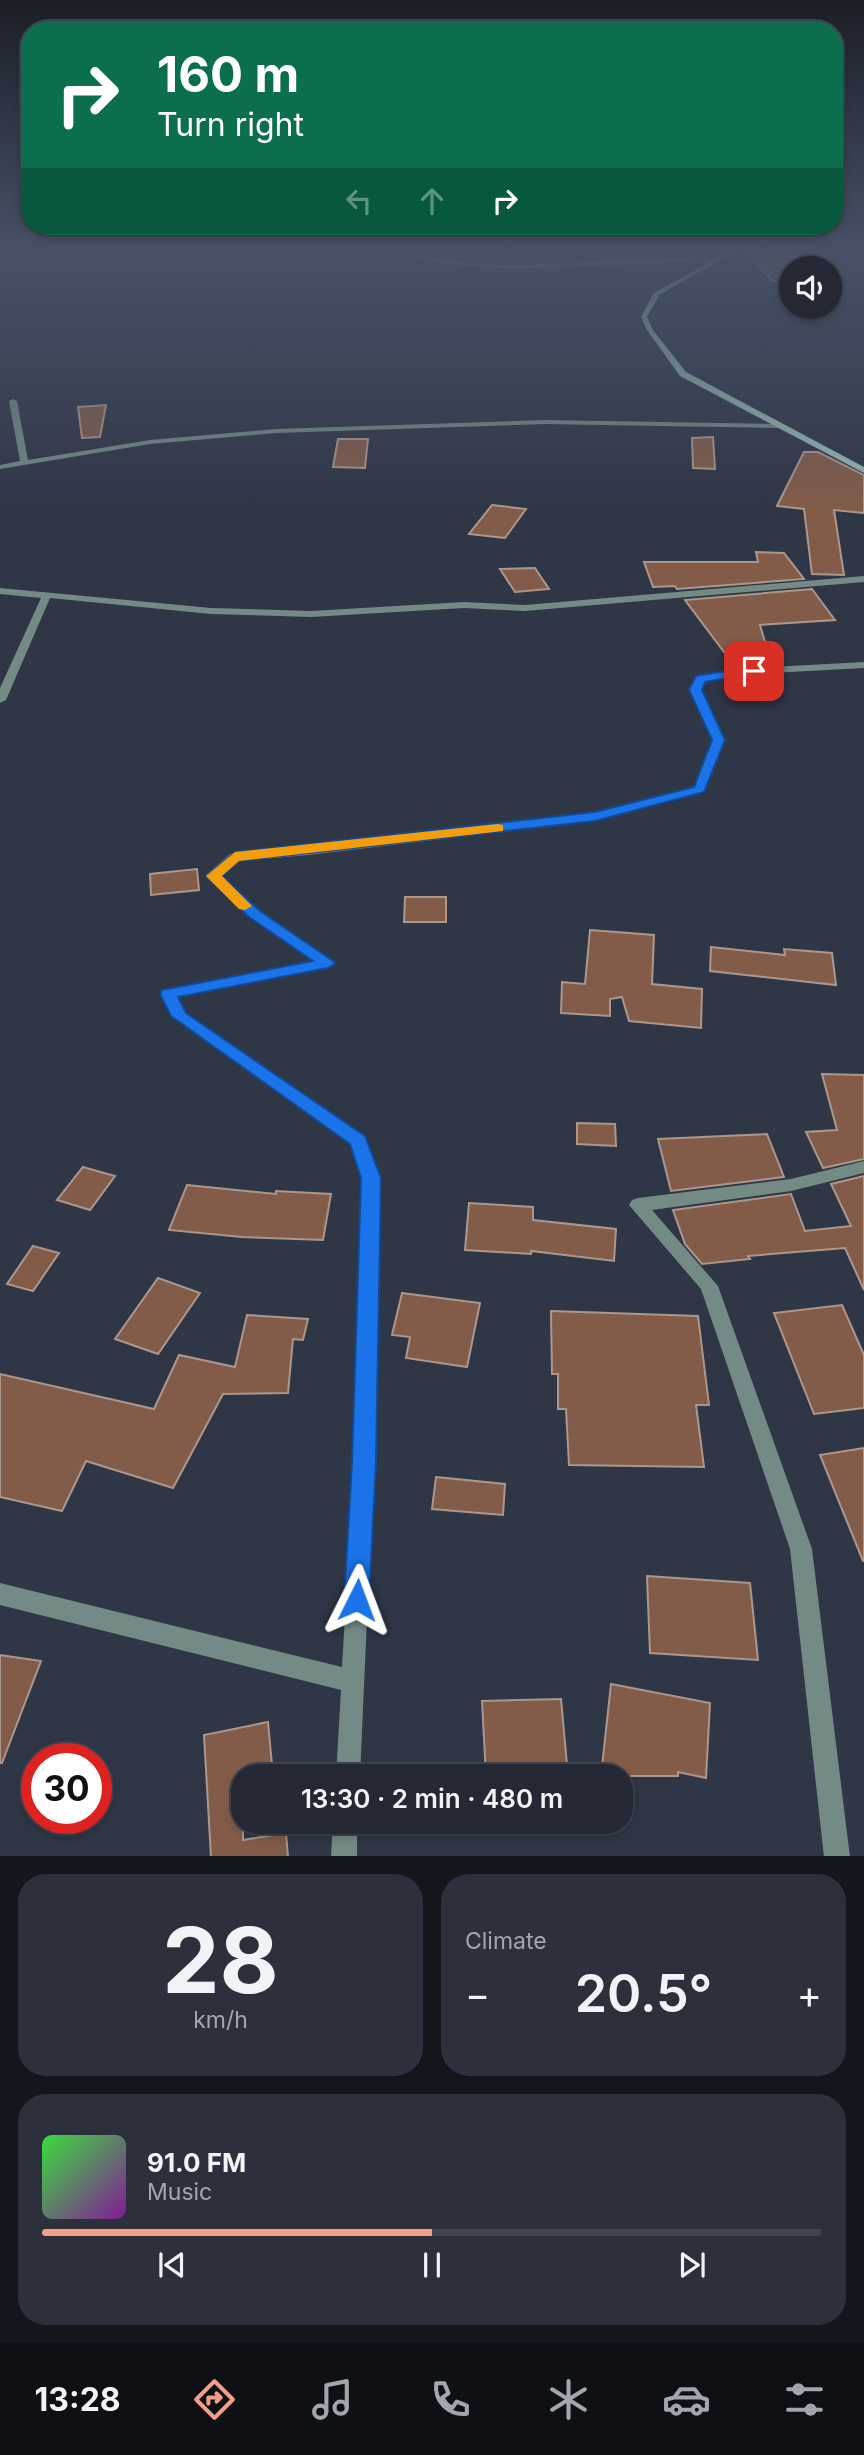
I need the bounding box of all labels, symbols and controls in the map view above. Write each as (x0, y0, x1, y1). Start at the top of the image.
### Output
text: 160 m (157, 45, 299, 104)
icon: right (42, 49, 133, 140)
text: Turn right (157, 105, 304, 144)
icon: left (340, 182, 378, 220)
icon: ahead (413, 182, 451, 220)
icon: right (486, 182, 524, 220)
map controls (779, 256, 842, 319)
button: sound (779, 256, 842, 319)
pin (724, 641, 784, 701)
icon: arrive (735, 652, 773, 690)
position arrow (320, 1563, 394, 1637)
speed limit sign: 30 (21, 1743, 112, 1834)
text: 13:30 · 2 min · 480 m (301, 1783, 563, 1814)
text: 28 (162, 1905, 279, 2015)
text: Climate (465, 1927, 547, 1955)
text: 20.5° (575, 1962, 712, 2025)
text: − (465, 1971, 490, 2017)
text: + (797, 1971, 822, 2017)
text: km/h (193, 2006, 248, 2034)
text: 91.0 FM (147, 2147, 246, 2178)
text: Music (147, 2178, 212, 2206)
icon: previous (153, 2246, 191, 2284)
icon: pause (413, 2246, 451, 2284)
icon: next (673, 2246, 711, 2284)
icon: directions (190, 2375, 239, 2424)
icon: music (308, 2375, 357, 2424)
icon: phone (426, 2375, 475, 2424)
icon: climate (544, 2375, 593, 2424)
icon: car (662, 2375, 711, 2424)
icon: filters (780, 2375, 829, 2424)
text: 13:28 (35, 2380, 121, 2419)

